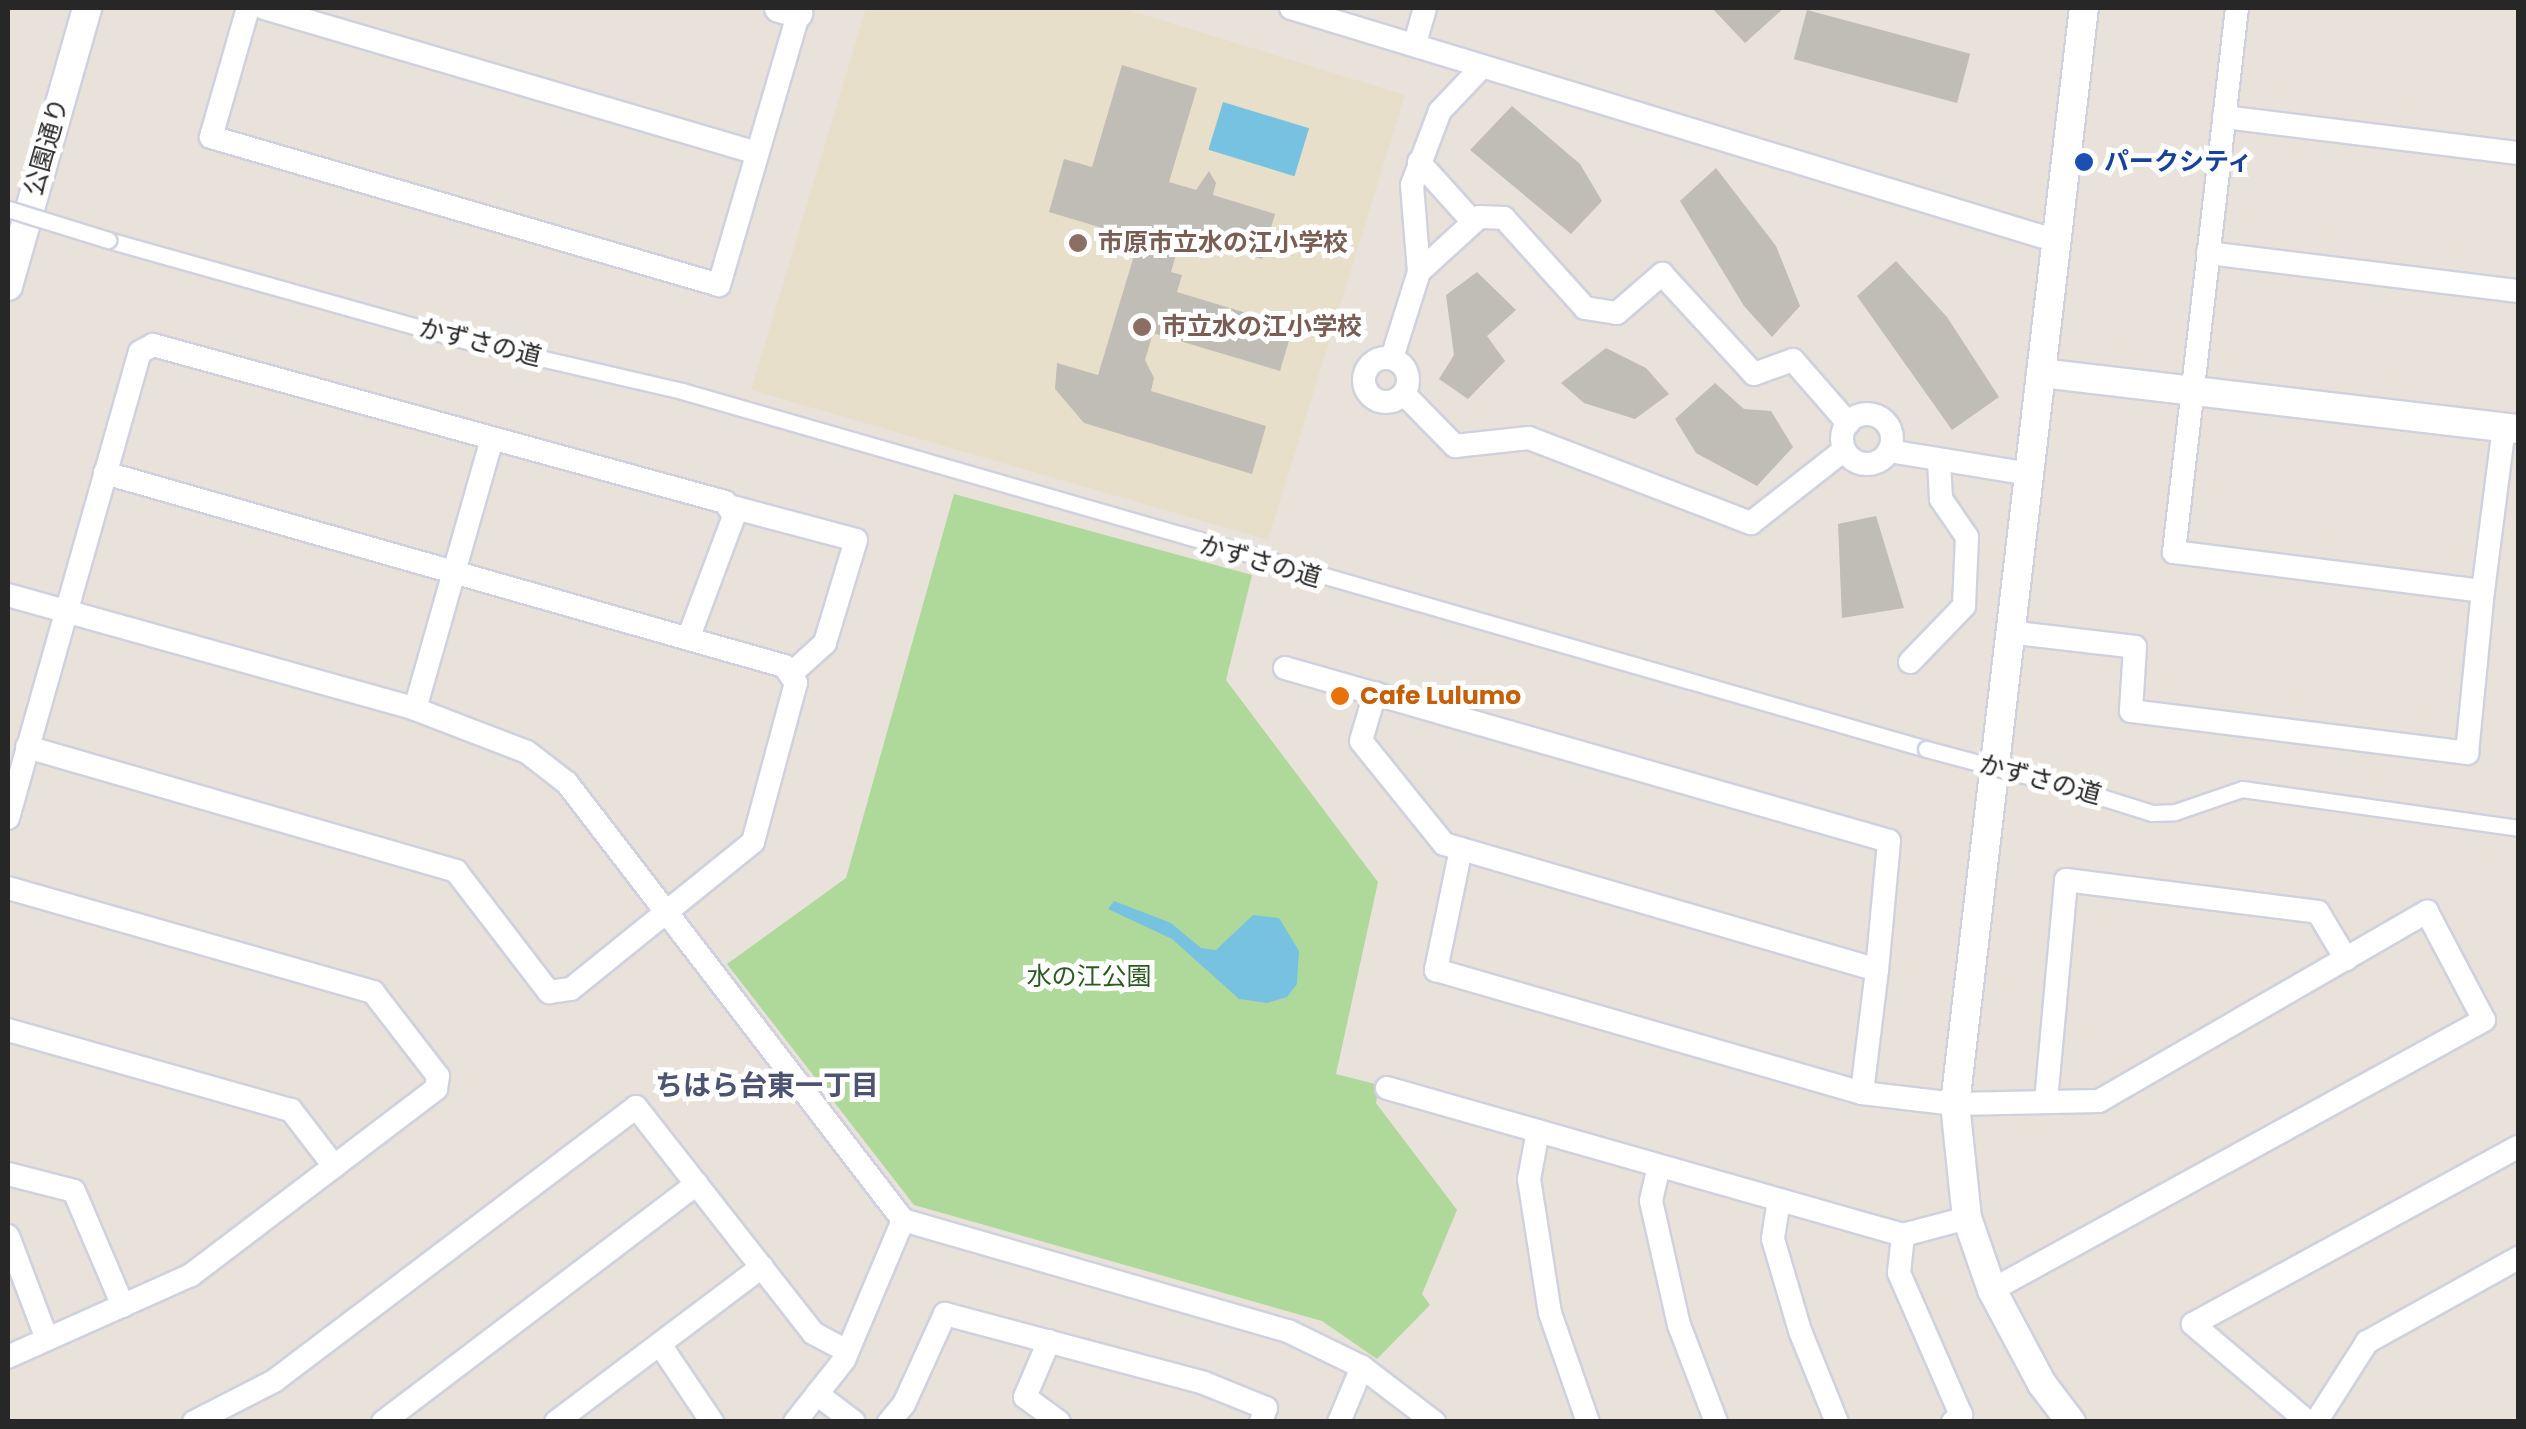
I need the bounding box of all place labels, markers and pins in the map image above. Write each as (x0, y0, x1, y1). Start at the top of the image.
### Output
place label: パークシティ (2104, 147, 2254, 177)
marker: パークシティ (2073, 151, 2095, 173)
place label: 市原市立水の江小学校 (1098, 228, 1348, 258)
marker: 市原市立水の江小学校 (1067, 232, 1089, 254)
place label: 市立水の江小学校 (1162, 312, 1362, 342)
marker: 市立水の江小学校 (1131, 316, 1153, 338)
place label: Cafe Lulumo (1360, 681, 1521, 711)
marker: Cafe Lulumo (1329, 685, 1351, 707)

